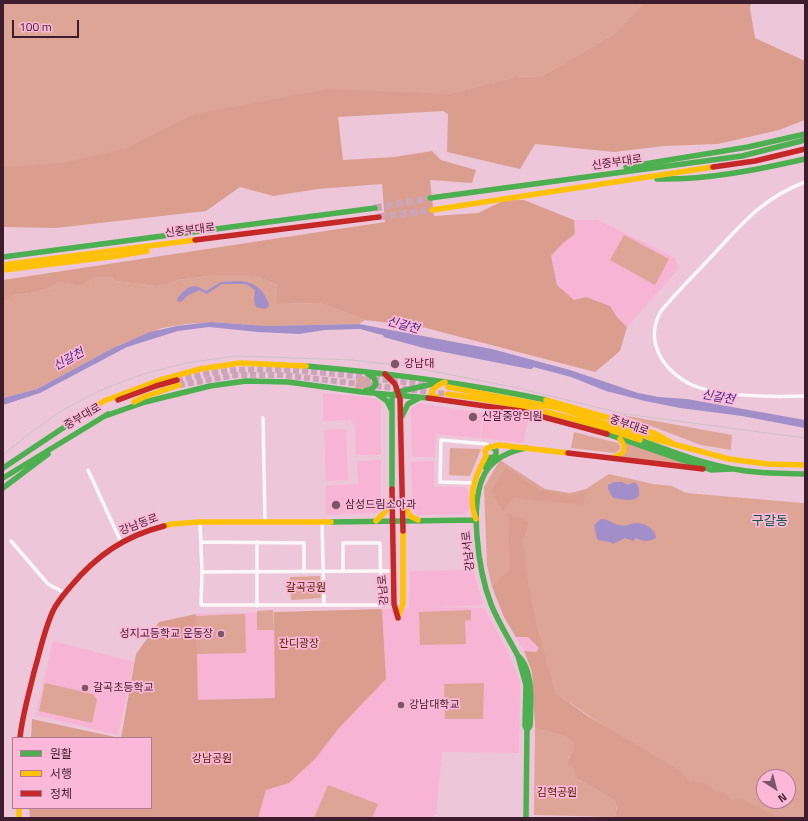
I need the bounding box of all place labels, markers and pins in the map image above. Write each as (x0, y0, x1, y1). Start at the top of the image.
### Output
place label: 강남대 (404, 357, 434, 371)
marker: 강남대 (389, 358, 401, 370)
place label: 신갈중앙의원 (482, 410, 543, 424)
marker: 신갈중앙의원 (467, 411, 479, 423)
place label: 삼성드림소아과 (345, 498, 416, 512)
marker: 삼성드림소아과 (330, 499, 342, 511)
place label: 성지고등학교 운동장 (120, 627, 213, 641)
marker: 성지고등학교 운동장 (216, 629, 226, 639)
place label: 갈곡초등학교 (93, 681, 154, 695)
marker: 갈곡초등학교 (80, 683, 90, 693)
place label: 강남대학교 (409, 698, 460, 712)
marker: 강남대학교 (396, 700, 406, 710)

